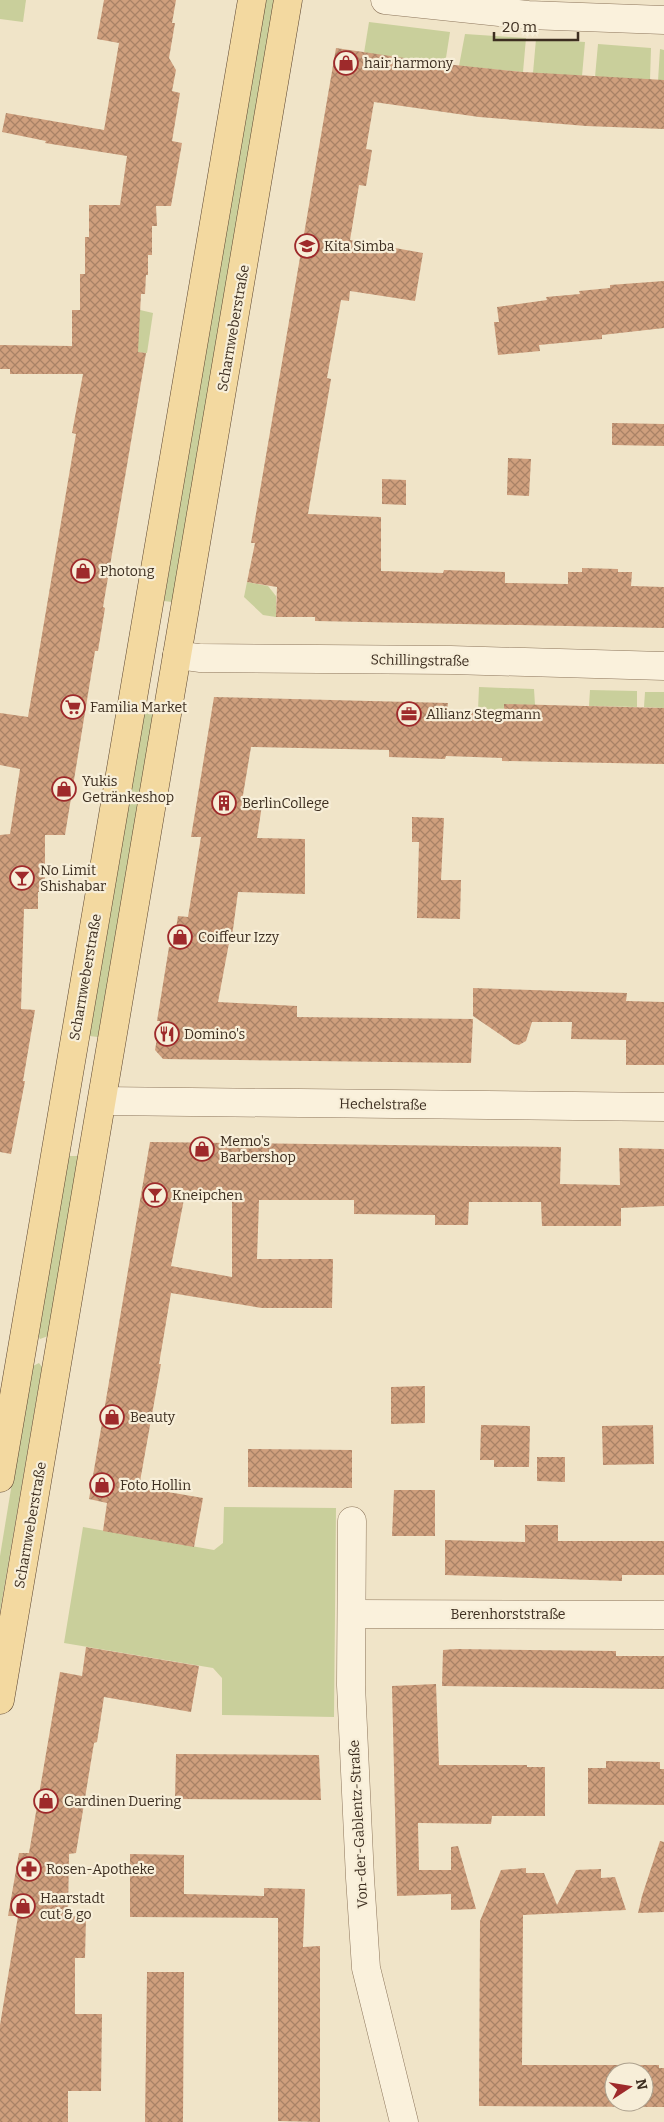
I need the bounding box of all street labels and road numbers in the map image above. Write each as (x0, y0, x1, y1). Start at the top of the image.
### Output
street label: Scharnweberstraße (214, 263, 253, 393)
street label: Schillingstraße (371, 651, 469, 670)
street label: Scharnweberstraße (66, 912, 105, 1042)
street label: Hechelstraße (339, 1095, 427, 1114)
street label: Scharnweberstraße (11, 1460, 50, 1590)
street label: Berenhorststraße (450, 1606, 566, 1623)
street label: Von-der-Gablentz-Straße (346, 1739, 371, 1909)

